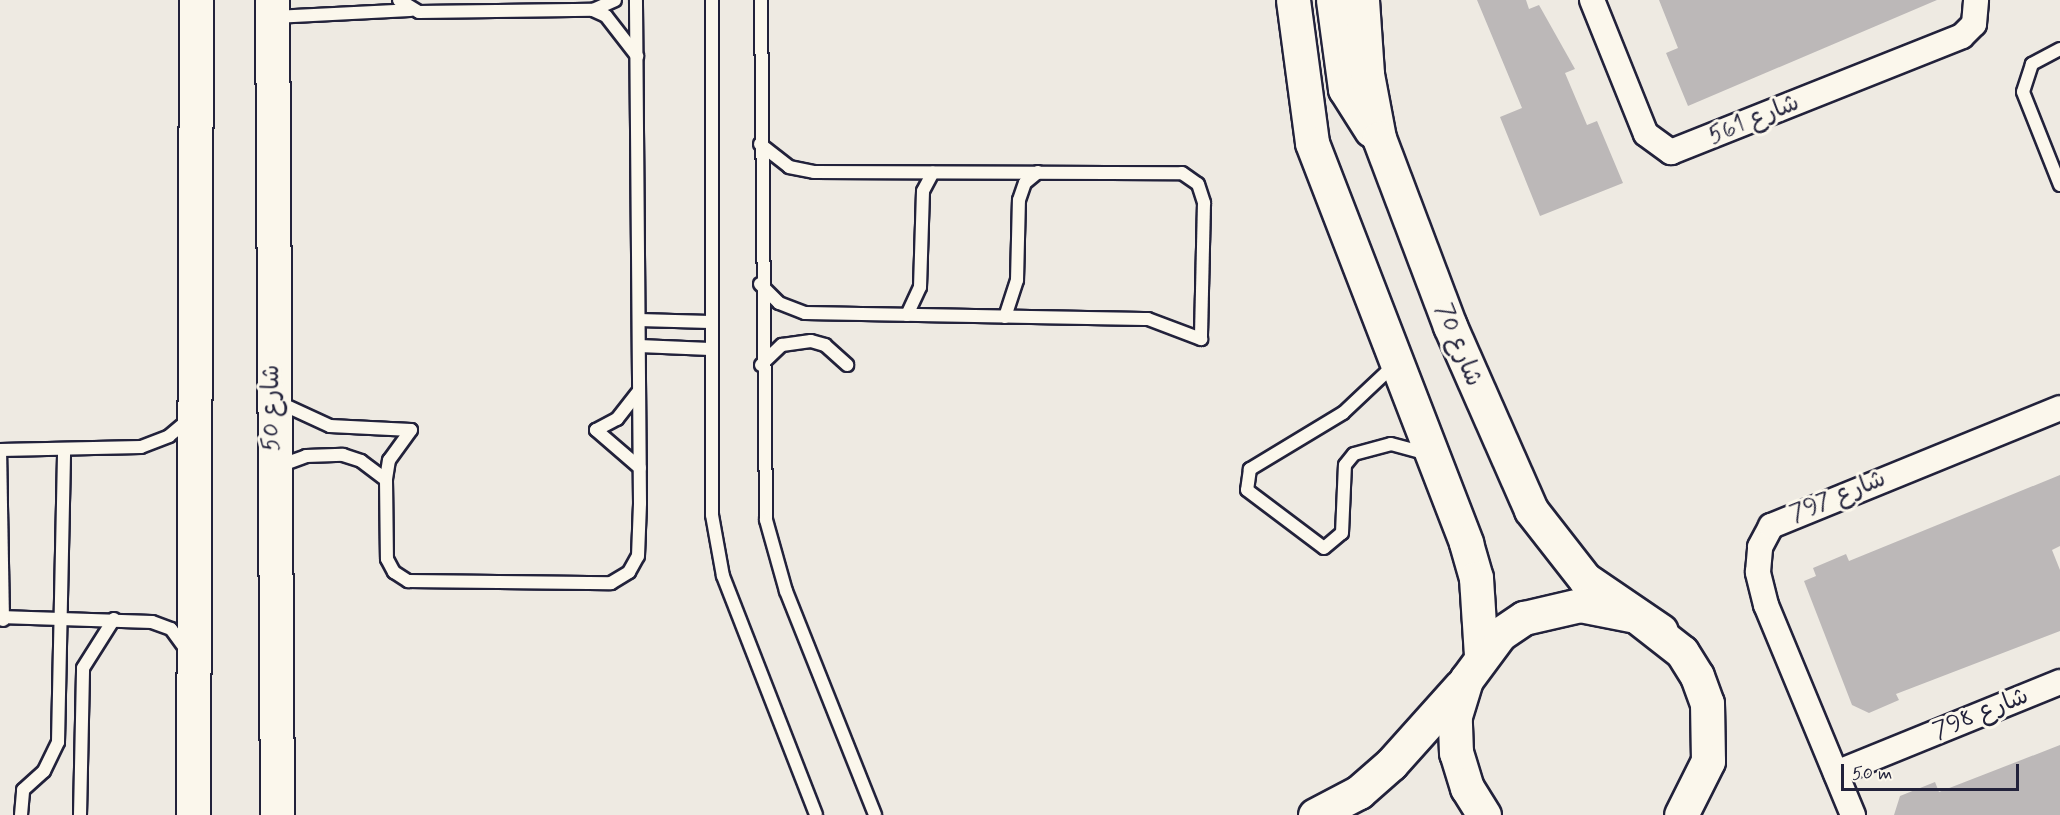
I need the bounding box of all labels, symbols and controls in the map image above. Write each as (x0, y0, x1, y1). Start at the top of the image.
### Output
street label: شارع 561 (1704, 89, 1804, 151)
street label: شارع 70 (1428, 299, 1488, 391)
street label: شارع 50 (258, 365, 286, 451)
street label: شارع 797 (1786, 465, 1890, 529)
street label: شارع 798 (1929, 682, 2033, 746)
scale bar (1844, 752, 2022, 790)
text: 50 m (1852, 762, 1892, 786)

